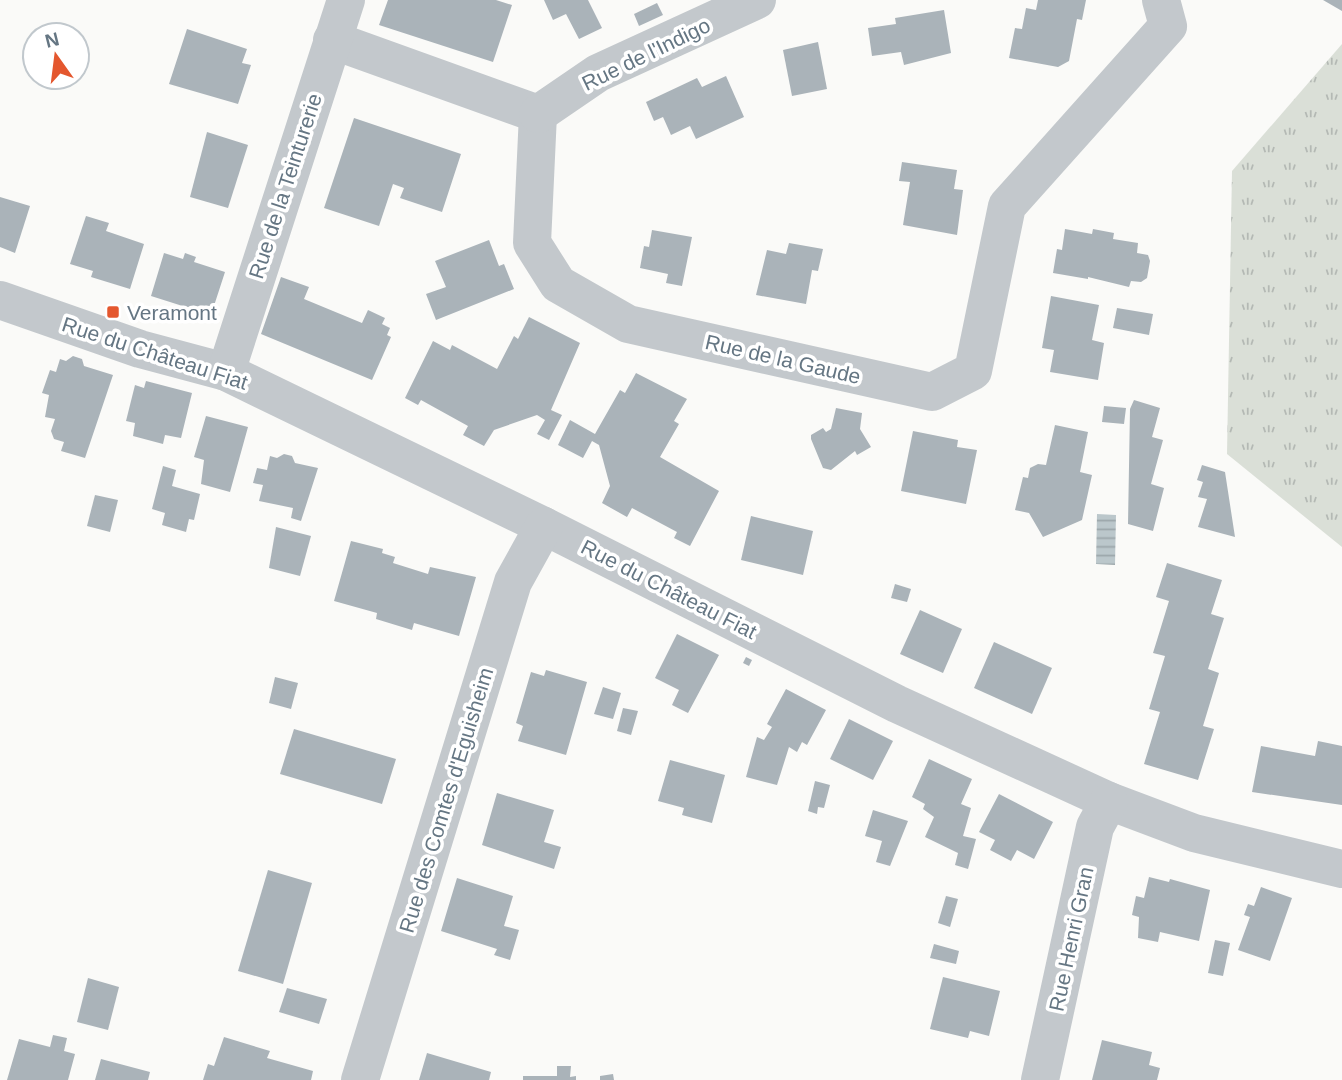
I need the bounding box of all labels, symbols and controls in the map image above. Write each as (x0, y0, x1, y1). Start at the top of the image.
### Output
street label: Rue de l'Indigo (578, 13, 714, 95)
north arrow (21, 21, 91, 91)
text: N (43, 28, 61, 52)
street label: Rue de la Teinturerie (244, 90, 326, 282)
place label: Veramont (127, 301, 217, 324)
marker: Veramont (105, 304, 121, 320)
street label: Rue du Château Fiat (59, 312, 251, 394)
street label: Rue de la Gaude (703, 330, 863, 388)
street label: Rue du Château Fiat (577, 535, 761, 643)
street label: Rue des Comtes d'Eguisheim (395, 665, 497, 935)
street label: Rue Henri Gran (1044, 865, 1098, 1013)

